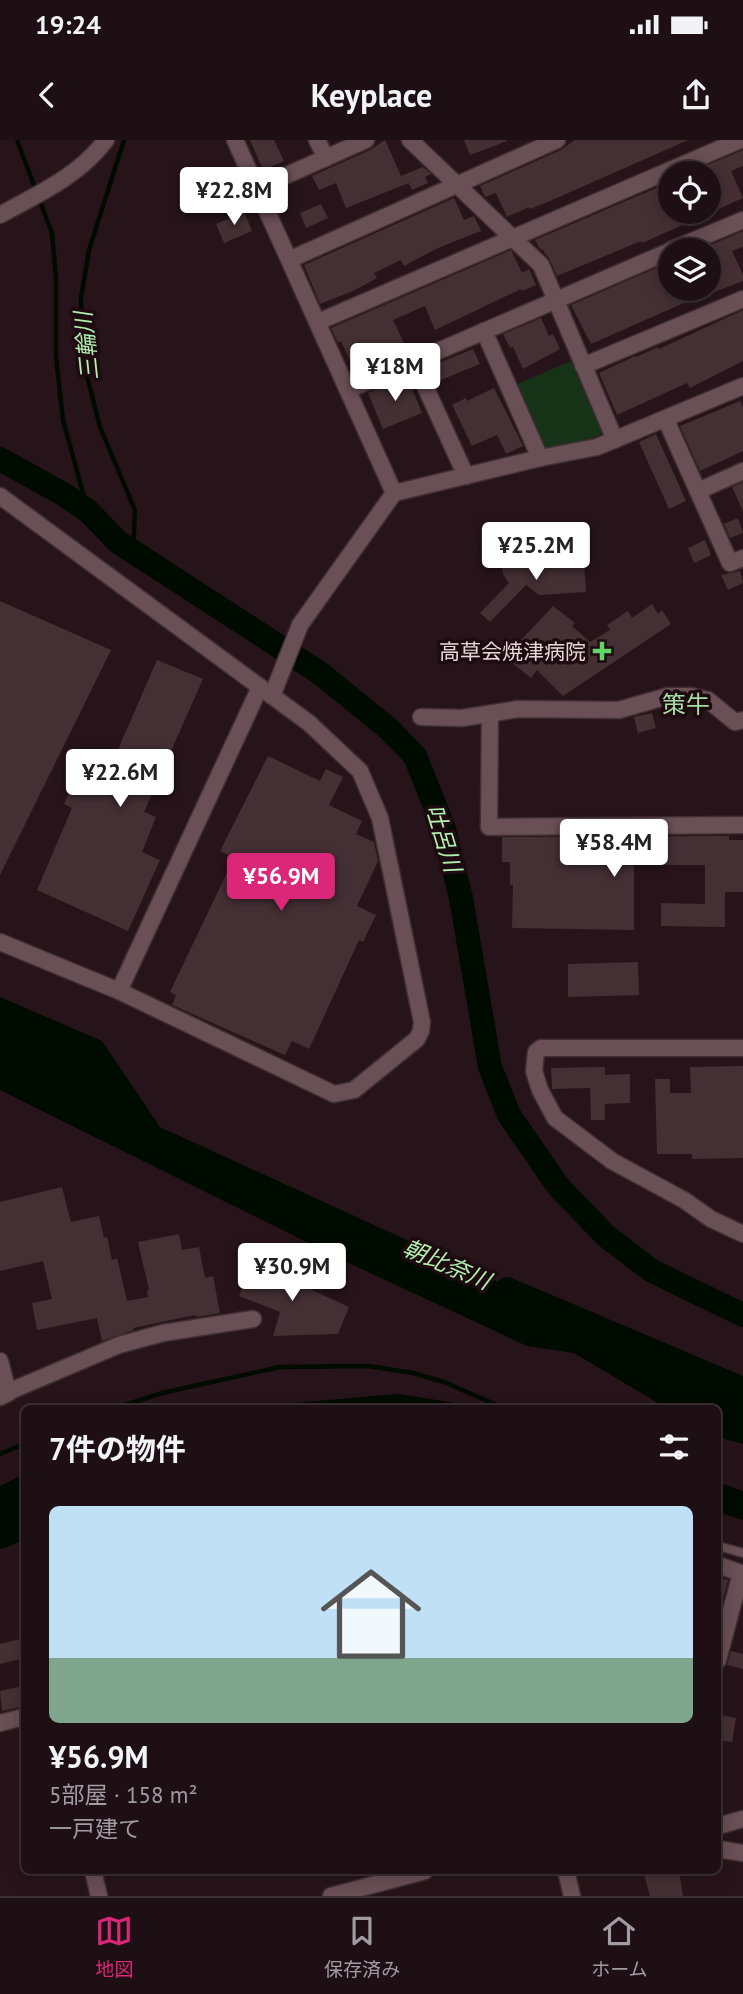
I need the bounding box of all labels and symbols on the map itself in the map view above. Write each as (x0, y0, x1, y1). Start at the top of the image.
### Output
pin: ¥22.8M (177, 168, 291, 227)
water label: 三輪川 (68, 307, 104, 382)
pin: ¥18M (354, 344, 436, 403)
pin: ¥25.2M (479, 522, 593, 582)
place label: 高草会焼津病院 (439, 638, 586, 665)
marker: 高草会焼津病院 (592, 641, 612, 661)
district label: 策牛 (662, 689, 710, 720)
pin: ¥22.6M (63, 750, 177, 809)
water label: 吐呂川 (420, 801, 469, 878)
pin: ¥58.4M (557, 820, 671, 879)
pin: ¥56.9M (224, 854, 338, 913)
water label: 朝比奈川 (399, 1233, 498, 1296)
pin: ¥30.9M (235, 1244, 349, 1303)

